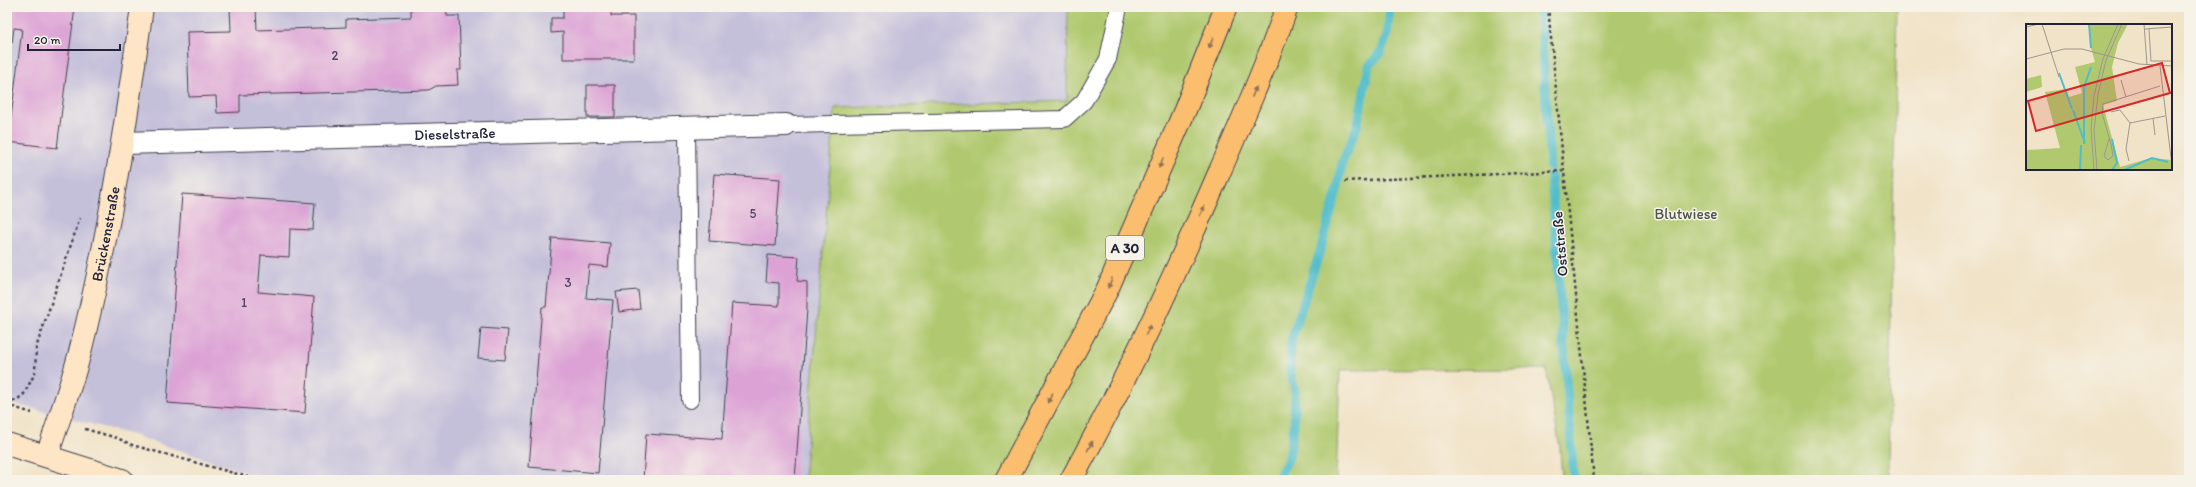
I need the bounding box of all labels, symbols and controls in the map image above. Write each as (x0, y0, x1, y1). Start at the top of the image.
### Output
inset map (2026, 24, 2172, 170)
scale bar (28, 26, 120, 52)
text: 20 m (34, 33, 61, 47)
one-way arrow (1208, 38, 1214, 50)
house number: 2 (332, 48, 339, 63)
one-way arrow (1251, 87, 1257, 98)
street label: Dieselstraße (414, 124, 496, 144)
one-way arrow (1158, 158, 1164, 170)
street label: Brückenstraße (88, 185, 124, 283)
one-way arrow (1200, 205, 1206, 217)
park label: Blutwiese (1655, 205, 1717, 223)
house number: 5 (750, 206, 757, 221)
street label: Oststraße (1548, 211, 1572, 277)
road number: A 30 (1106, 236, 1144, 260)
house number: 3 (564, 275, 572, 290)
one-way arrow (1106, 277, 1112, 289)
house number: 1 (241, 295, 247, 310)
one-way arrow (1145, 324, 1151, 335)
one-way arrow (1047, 392, 1053, 404)
one-way arrow (1087, 440, 1093, 452)

